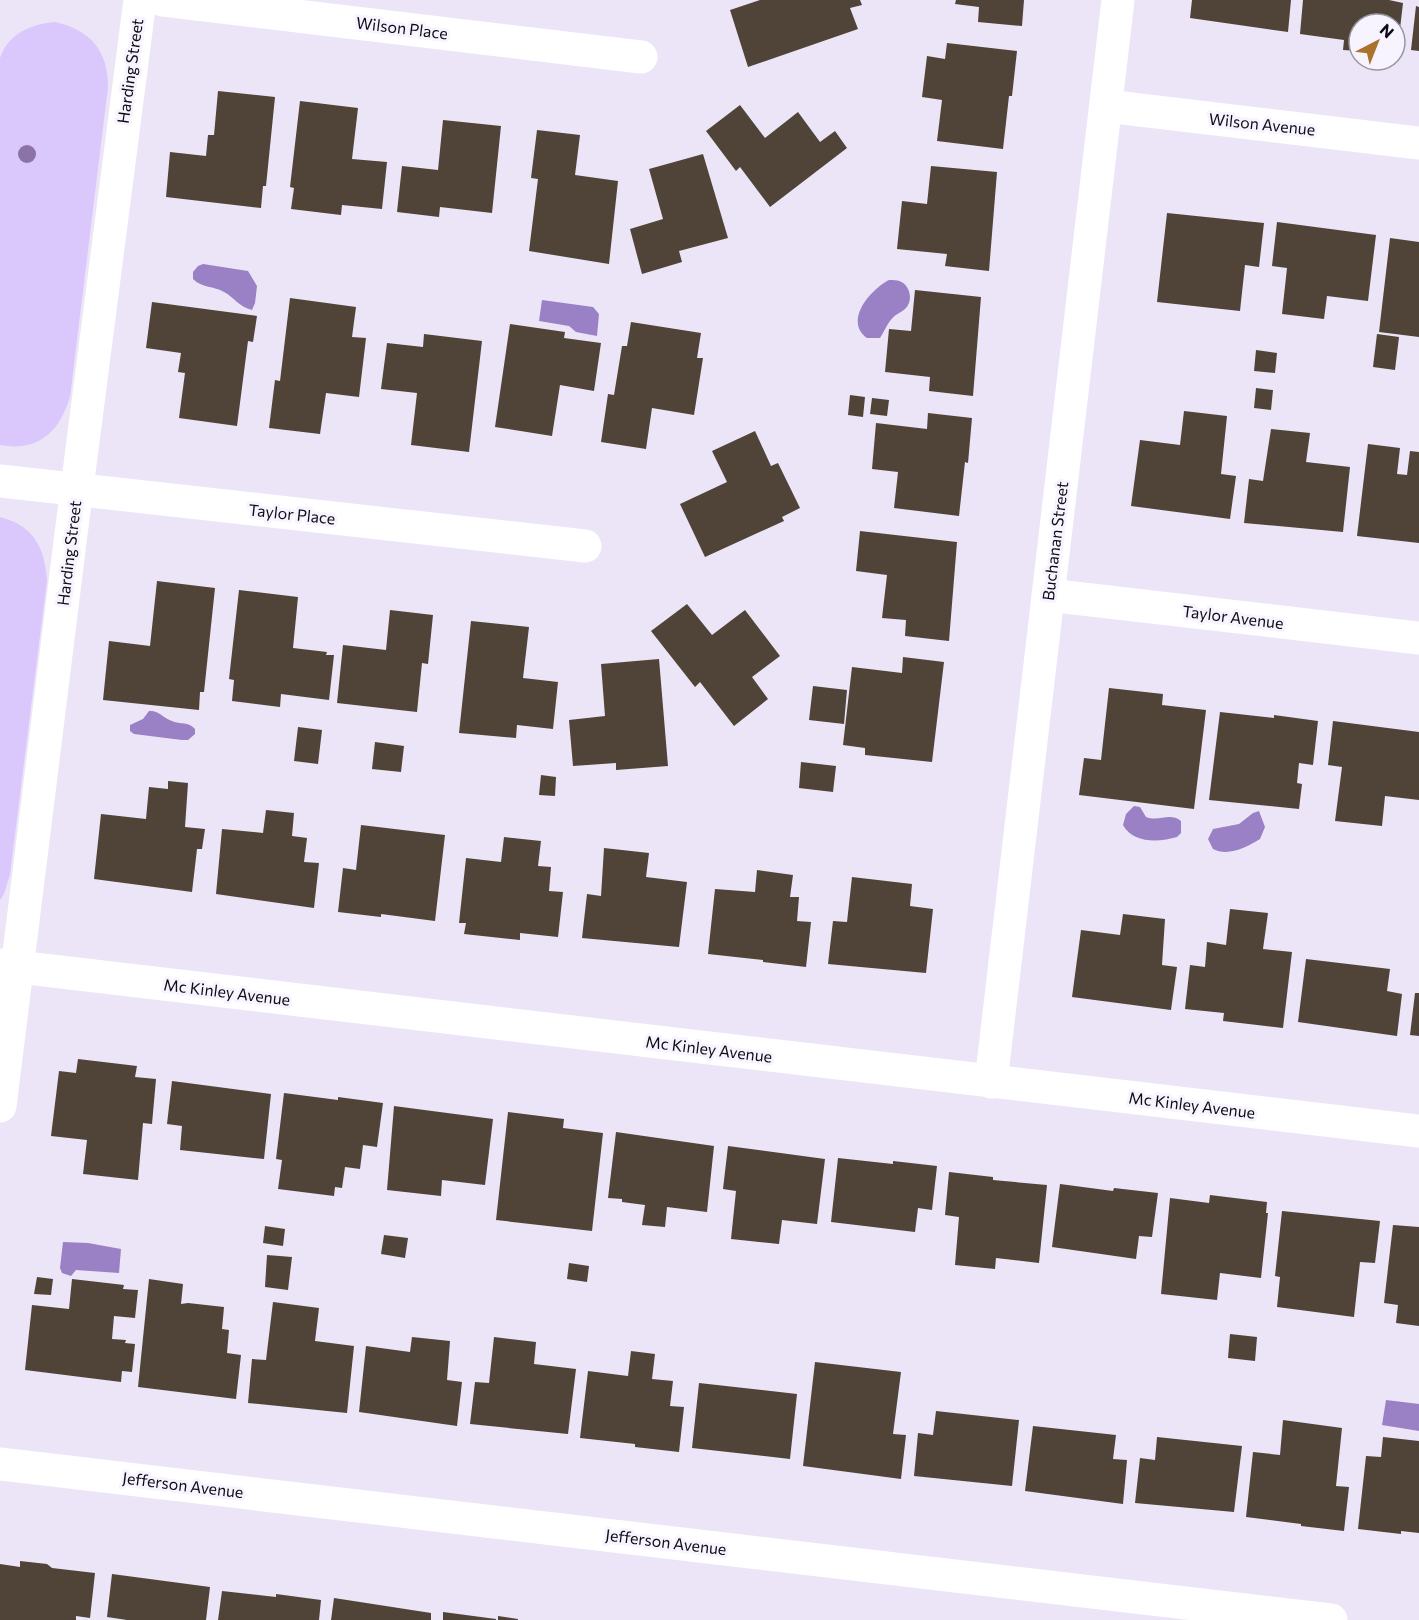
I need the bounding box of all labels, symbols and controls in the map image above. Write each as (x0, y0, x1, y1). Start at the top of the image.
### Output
street label: Wilson Place (355, 12, 449, 43)
north arrow (1347, 12, 1407, 72)
street label: Harding Street (113, 17, 146, 125)
text: N (1377, 19, 1398, 42)
street label: Wilson Avenue (1208, 108, 1316, 139)
street label: Buchanan Street (1038, 480, 1071, 602)
street label: Harding Street (53, 499, 84, 607)
street label: Taylor Place (248, 499, 336, 528)
street label: Taylor Avenue (1181, 601, 1285, 632)
street label: Mc Kinley Avenue (163, 974, 291, 1009)
street label: Mc Kinley Avenue (645, 1031, 773, 1066)
street label: Mc Kinley Avenue (1128, 1087, 1256, 1122)
street label: Jefferson Avenue (121, 1468, 245, 1501)
street label: Jefferson Avenue (604, 1525, 728, 1558)

